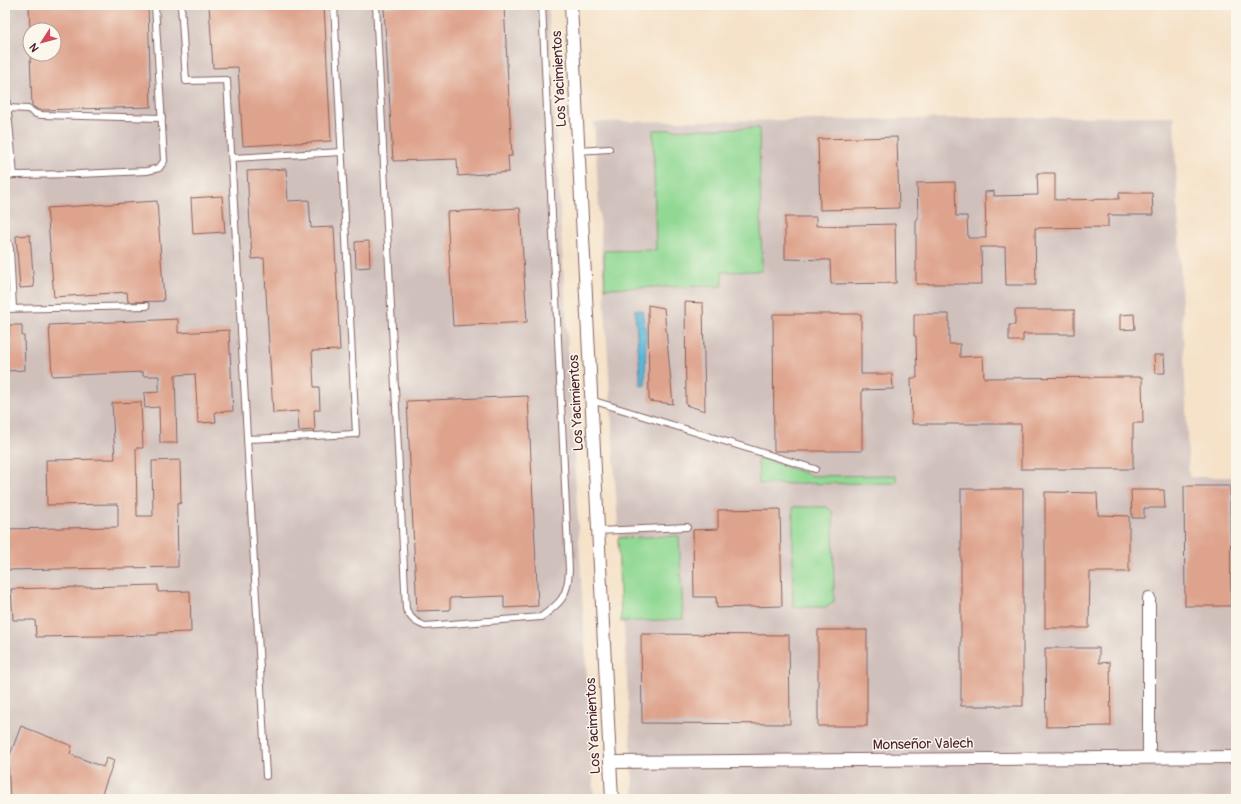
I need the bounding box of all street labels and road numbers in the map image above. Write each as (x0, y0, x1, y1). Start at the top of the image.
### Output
street label: Los Yacimientos (548, 29, 570, 128)
street label: Los Yacimientos (565, 353, 587, 452)
street label: Los Yacimientos (582, 676, 604, 775)
street label: Monseñor Valech (873, 735, 973, 753)

